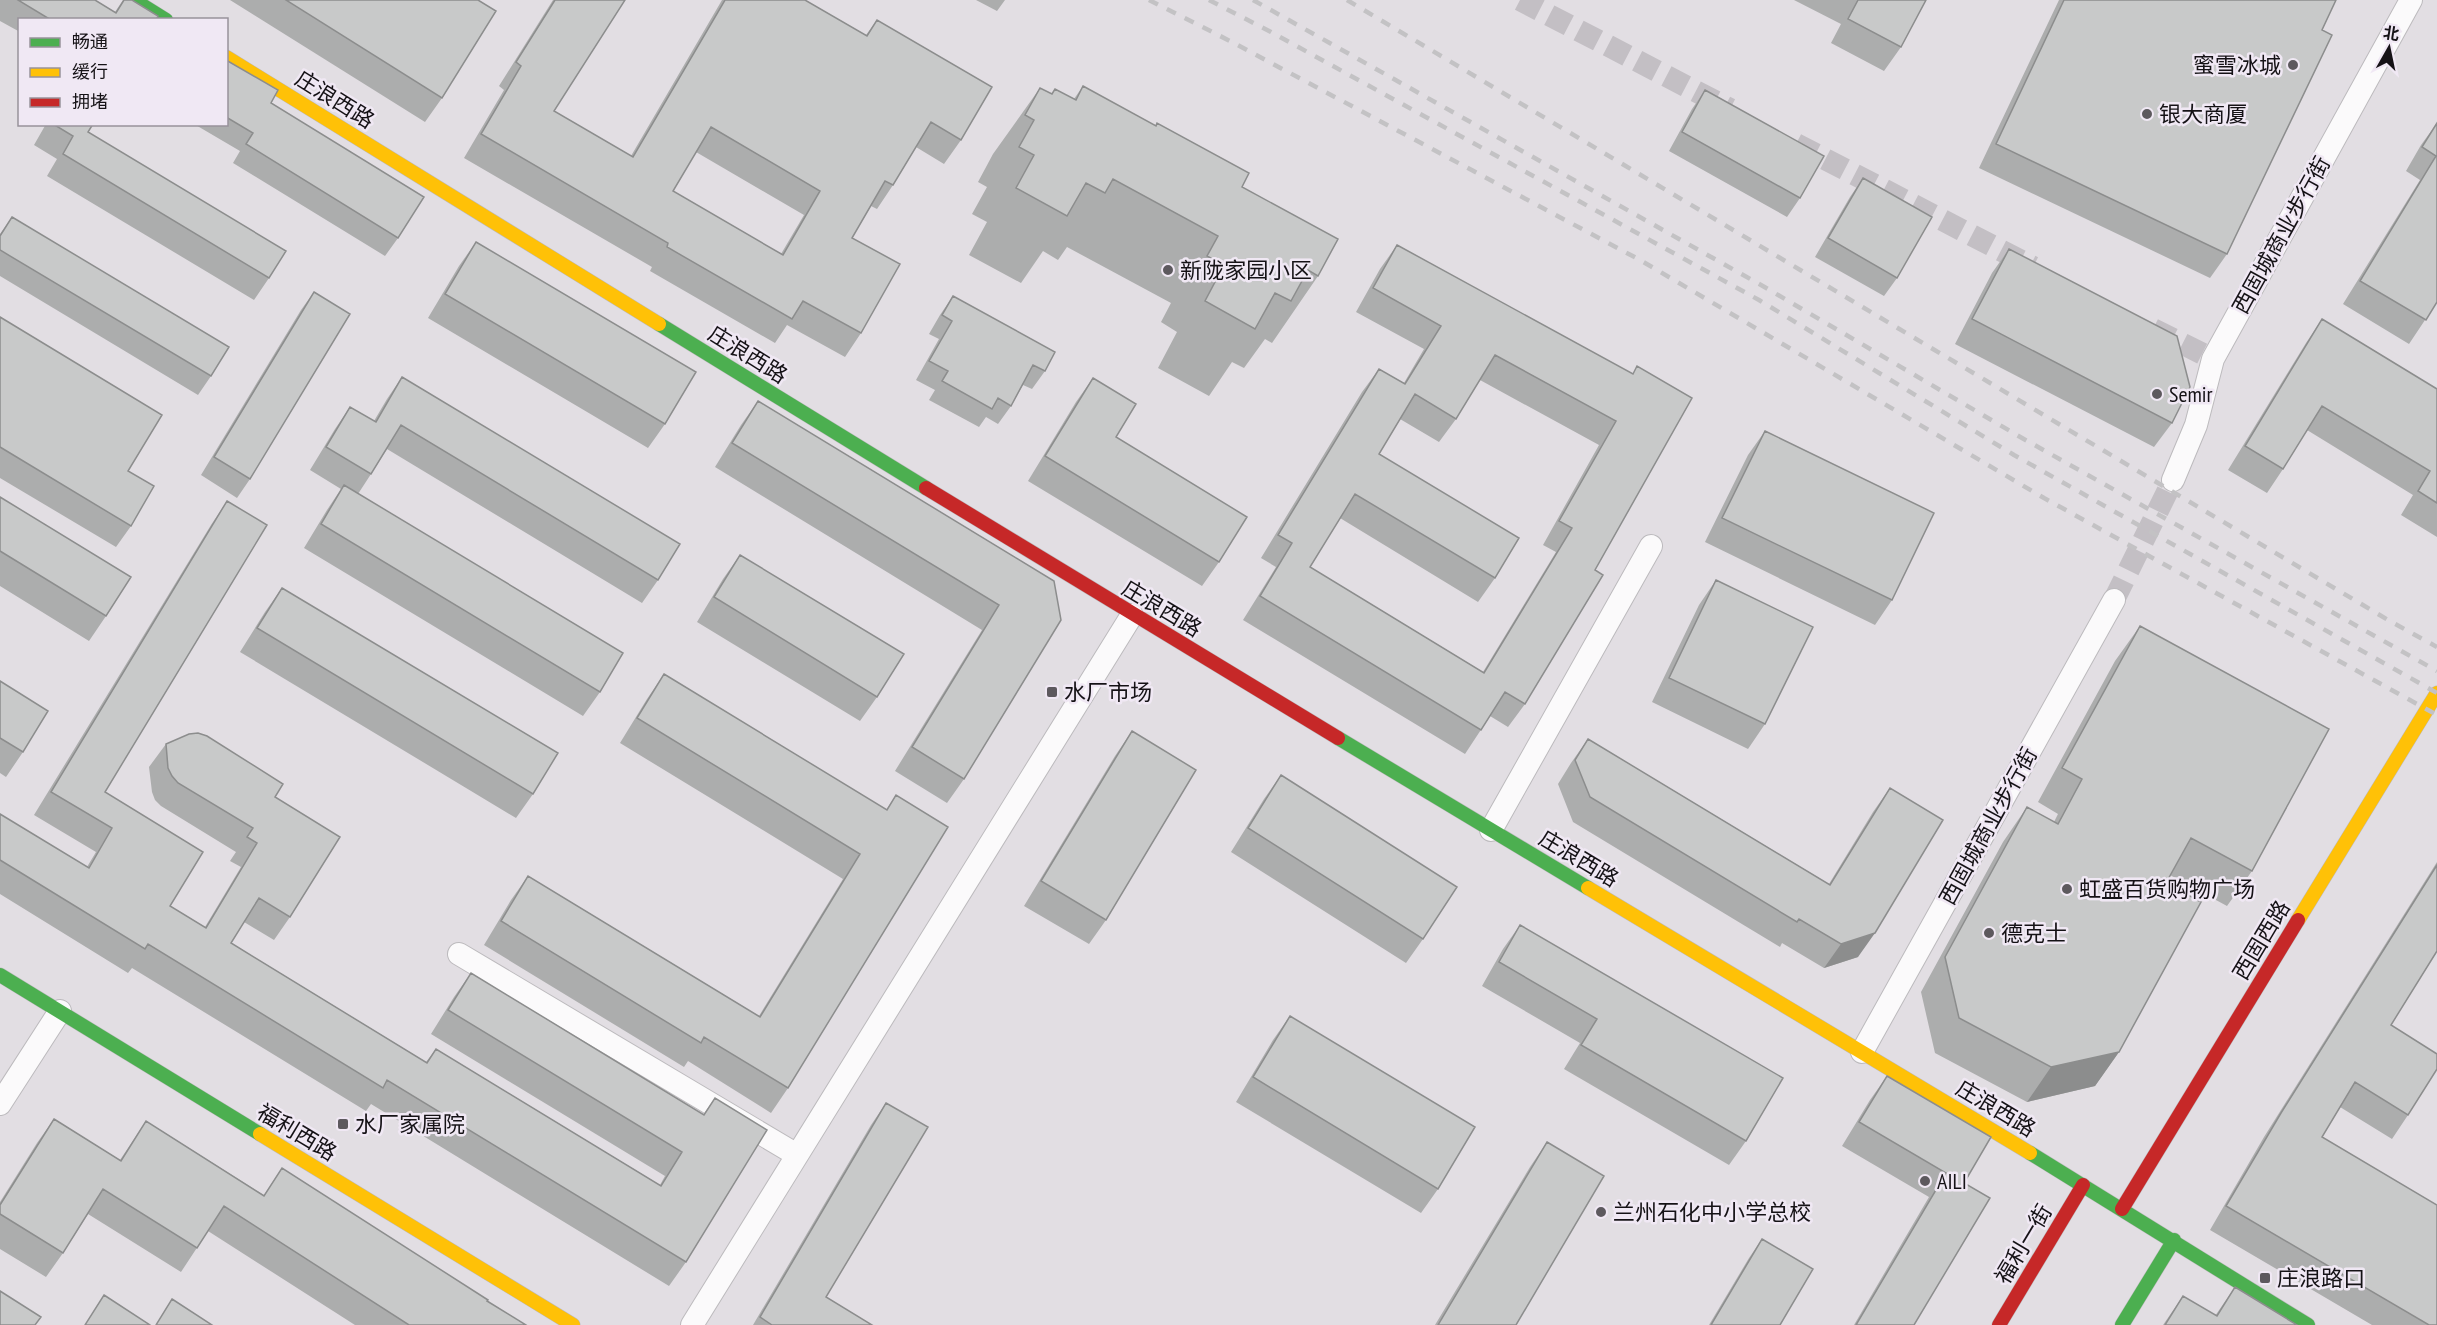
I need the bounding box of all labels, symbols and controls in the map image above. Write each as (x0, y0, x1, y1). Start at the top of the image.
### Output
legend (18, 18, 228, 126)
north arrow (2359, 18, 2419, 78)
text: 北 (2382, 22, 2401, 44)
text: 畅通 (72, 30, 108, 53)
place label: 蜜雪冰城 (2193, 51, 2281, 79)
marker: 蜜雪冰城 (2286, 58, 2300, 72)
text: 缓行 (72, 60, 108, 83)
street label: 庄浪西路 (290, 64, 380, 134)
text: 拥堵 (72, 90, 108, 113)
place label: 银大商厦 (2159, 100, 2247, 128)
marker: 银大商厦 (2140, 107, 2154, 121)
street label: 西固城商业步行街 (2226, 151, 2336, 319)
place label: 新陇家园小区 (1180, 256, 1312, 284)
marker: 新陇家园小区 (1161, 263, 1175, 277)
street label: 庄浪西路 (703, 319, 793, 389)
place label: Semir (2169, 380, 2213, 408)
marker: Semir (2150, 387, 2164, 401)
street label: 庄浪西路 (1117, 573, 1207, 643)
place label: 水厂市场 (1064, 678, 1152, 706)
marker: 水厂市场 (1045, 685, 1059, 699)
street label: 西固城商业步行街 (1933, 742, 2043, 910)
street label: 庄浪西路 (1534, 823, 1624, 893)
place label: 虹盛百货购物广场 (2079, 875, 2255, 903)
marker: 虹盛百货购物广场 (2060, 882, 2074, 896)
street label: 西固西路 (2226, 895, 2296, 985)
place label: 德克士 (2001, 919, 2067, 947)
marker: 德克士 (1982, 926, 1996, 940)
street label: 庄浪西路 (1951, 1073, 2041, 1143)
street label: 福利西路 (252, 1097, 342, 1167)
place label: 水厂家属院 (355, 1110, 465, 1138)
marker: 水厂家属院 (336, 1117, 350, 1131)
place label: AILI (1937, 1167, 1967, 1195)
marker: AILI (1918, 1174, 1932, 1188)
place label: 兰州石化中小学总校 (1613, 1198, 1811, 1226)
street label: 福利一街 (1988, 1199, 2058, 1289)
marker: 兰州石化中小学总校 (1594, 1205, 1608, 1219)
place label: 庄浪路口 (2277, 1264, 2365, 1292)
marker: 庄浪路口 (2258, 1271, 2272, 1285)

